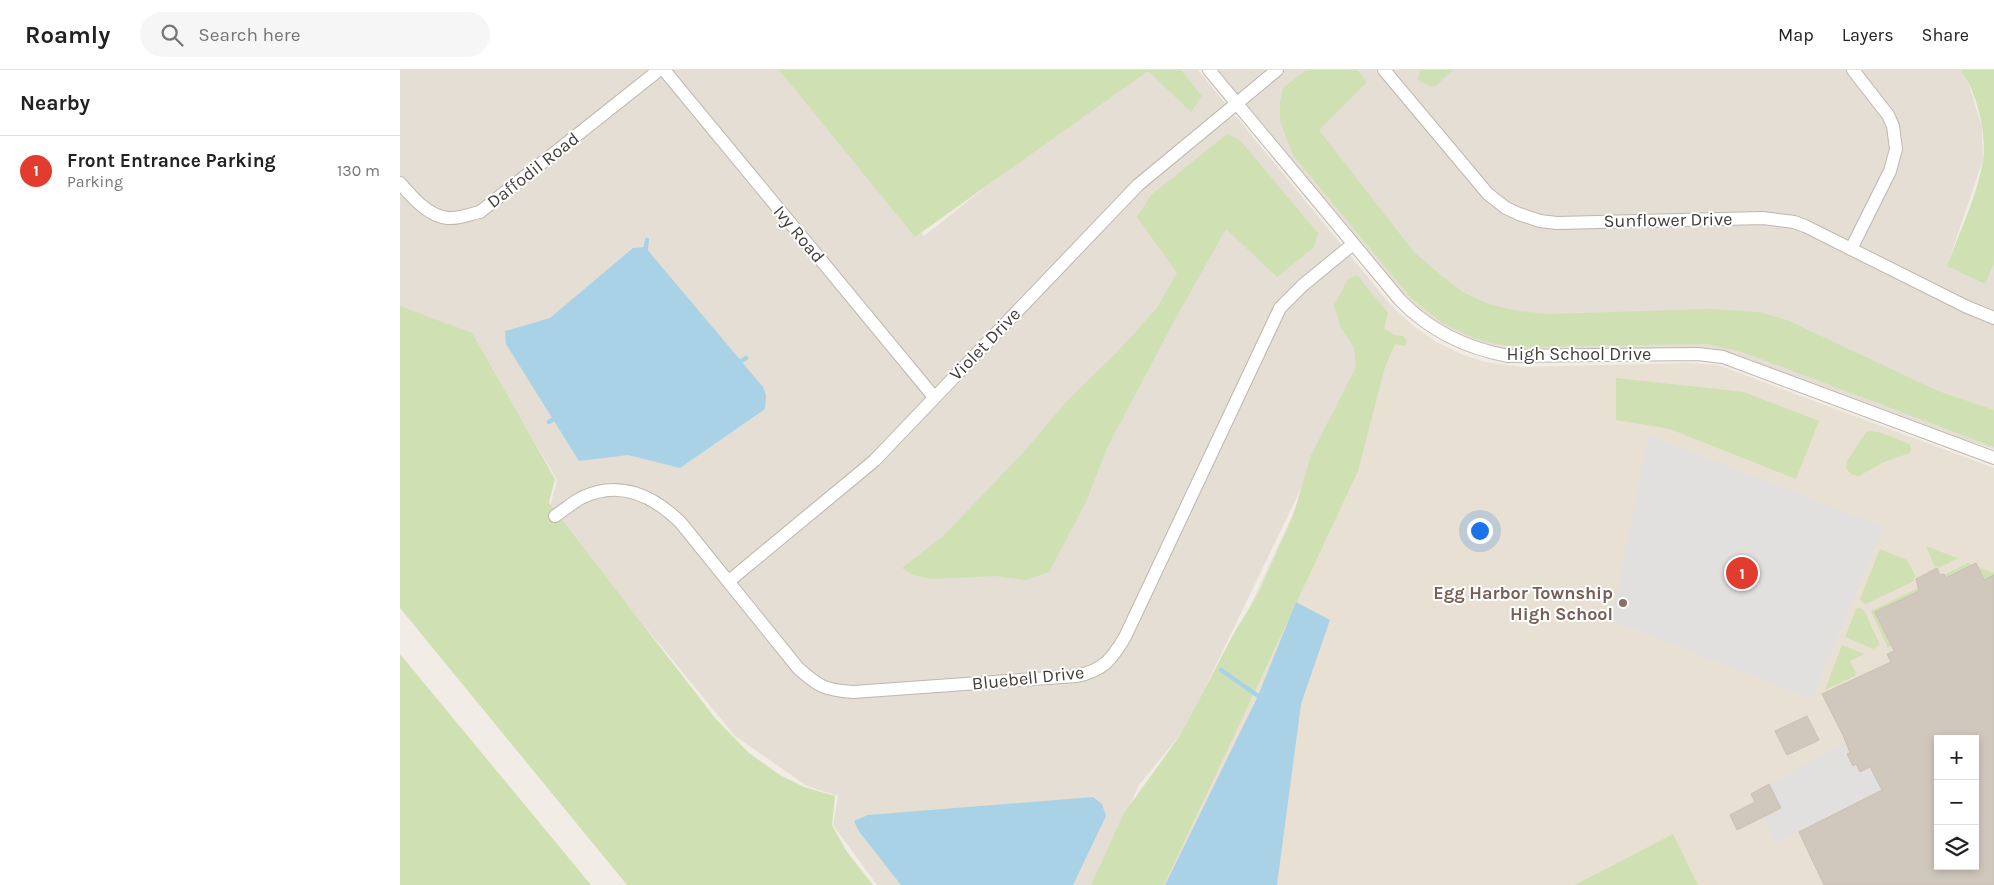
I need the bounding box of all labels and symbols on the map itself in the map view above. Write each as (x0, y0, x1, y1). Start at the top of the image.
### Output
street label: Daffodil Road (483, 127, 583, 213)
street label: Ivy Road (769, 201, 829, 267)
street label: Sunflower Drive (1603, 208, 1733, 232)
street label: Violet Drive (945, 303, 1025, 385)
street label: High School Drive (1507, 343, 1651, 365)
your location (1467, 518, 1493, 544)
pin: 1 (1726, 554, 1758, 592)
place label: Egg Harbor Township High School (1433, 582, 1613, 625)
marker: Egg Harbor Township High School (1617, 597, 1629, 609)
street label: Bluebell Drive (971, 661, 1085, 695)

